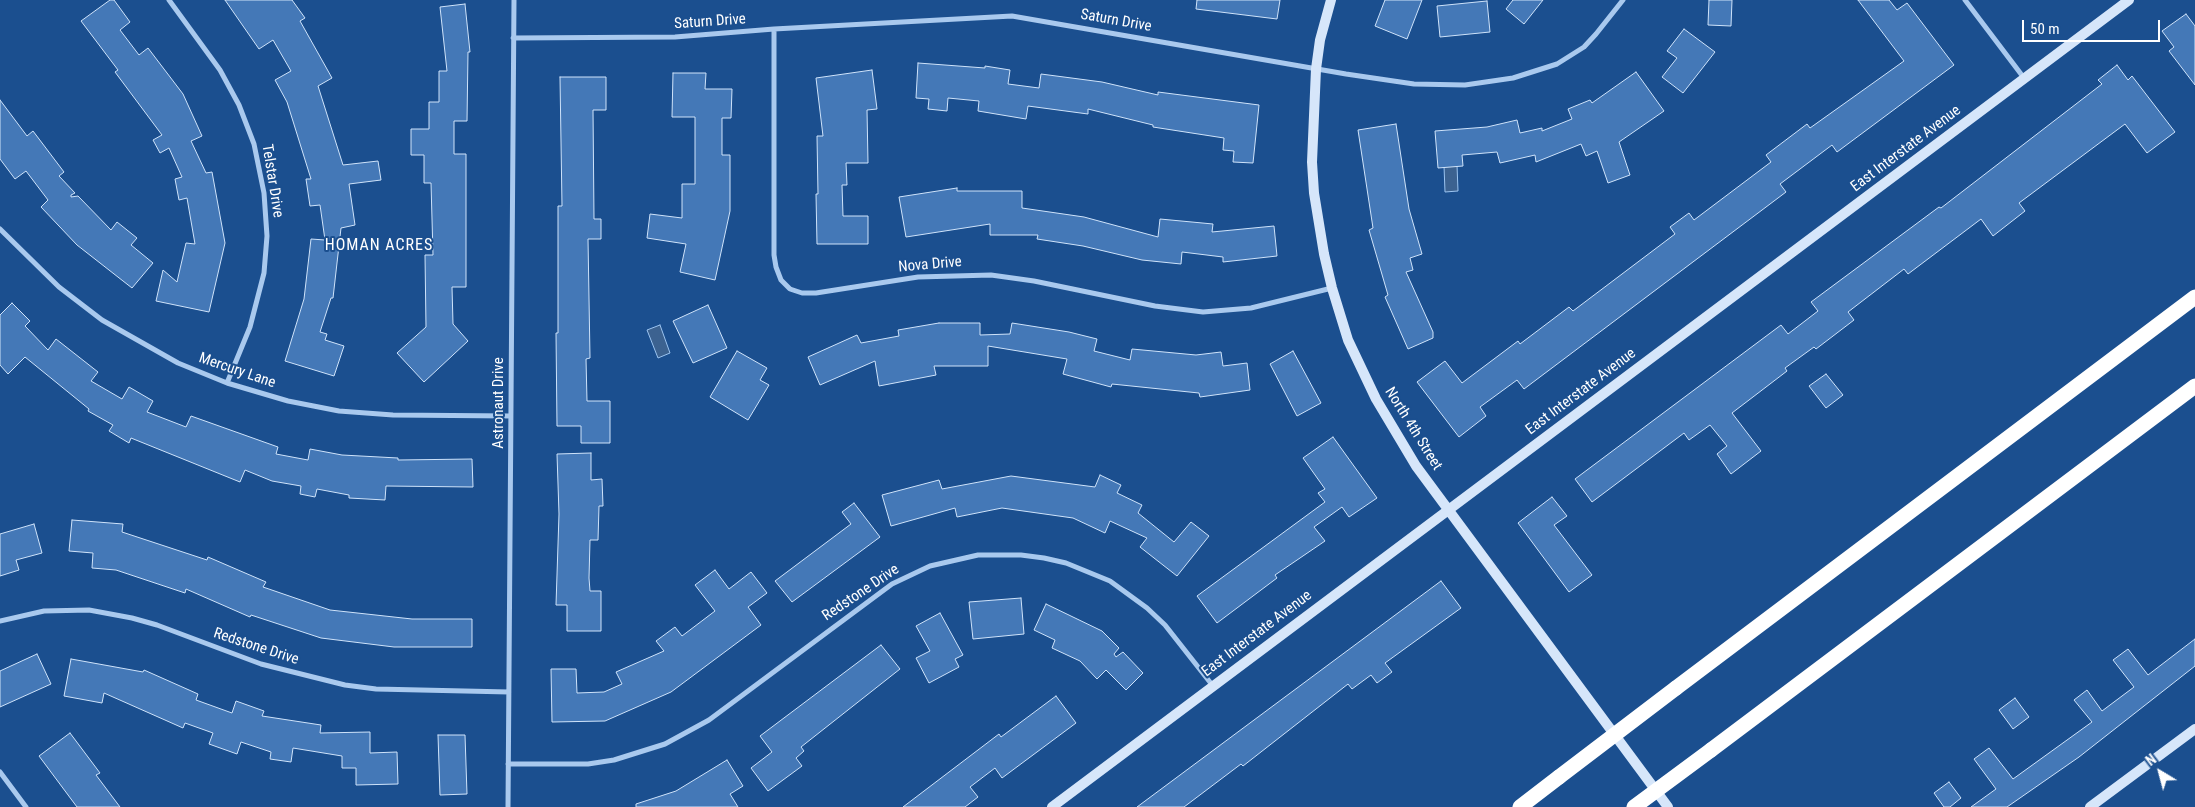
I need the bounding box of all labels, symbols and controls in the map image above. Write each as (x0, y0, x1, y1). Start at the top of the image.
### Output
street label: Saturn Drive (1079, 6, 1153, 36)
scale bar (2025, 10, 2162, 42)
street label: Saturn Drive (674, 11, 746, 33)
text: 50 m (2030, 20, 2060, 38)
street label: East Interstate Avenue (1847, 102, 1965, 196)
street label: Telstar Drive (257, 143, 287, 219)
district label: HOMAN ACRES (323, 236, 435, 256)
street label: Nova Drive (898, 253, 962, 277)
street label: East Interstate Avenue (1522, 345, 1640, 439)
street label: Mercury Lane (196, 349, 278, 393)
street label: Astronaut Drive (490, 357, 508, 449)
street label: North 4th Street (1380, 384, 1446, 474)
street label: Redstone Drive (819, 561, 903, 625)
street label: East Interstate Avenue (1198, 587, 1316, 681)
street label: Redstone Drive (211, 625, 301, 669)
north arrow (2135, 747, 2185, 797)
text: N (2143, 751, 2159, 769)

